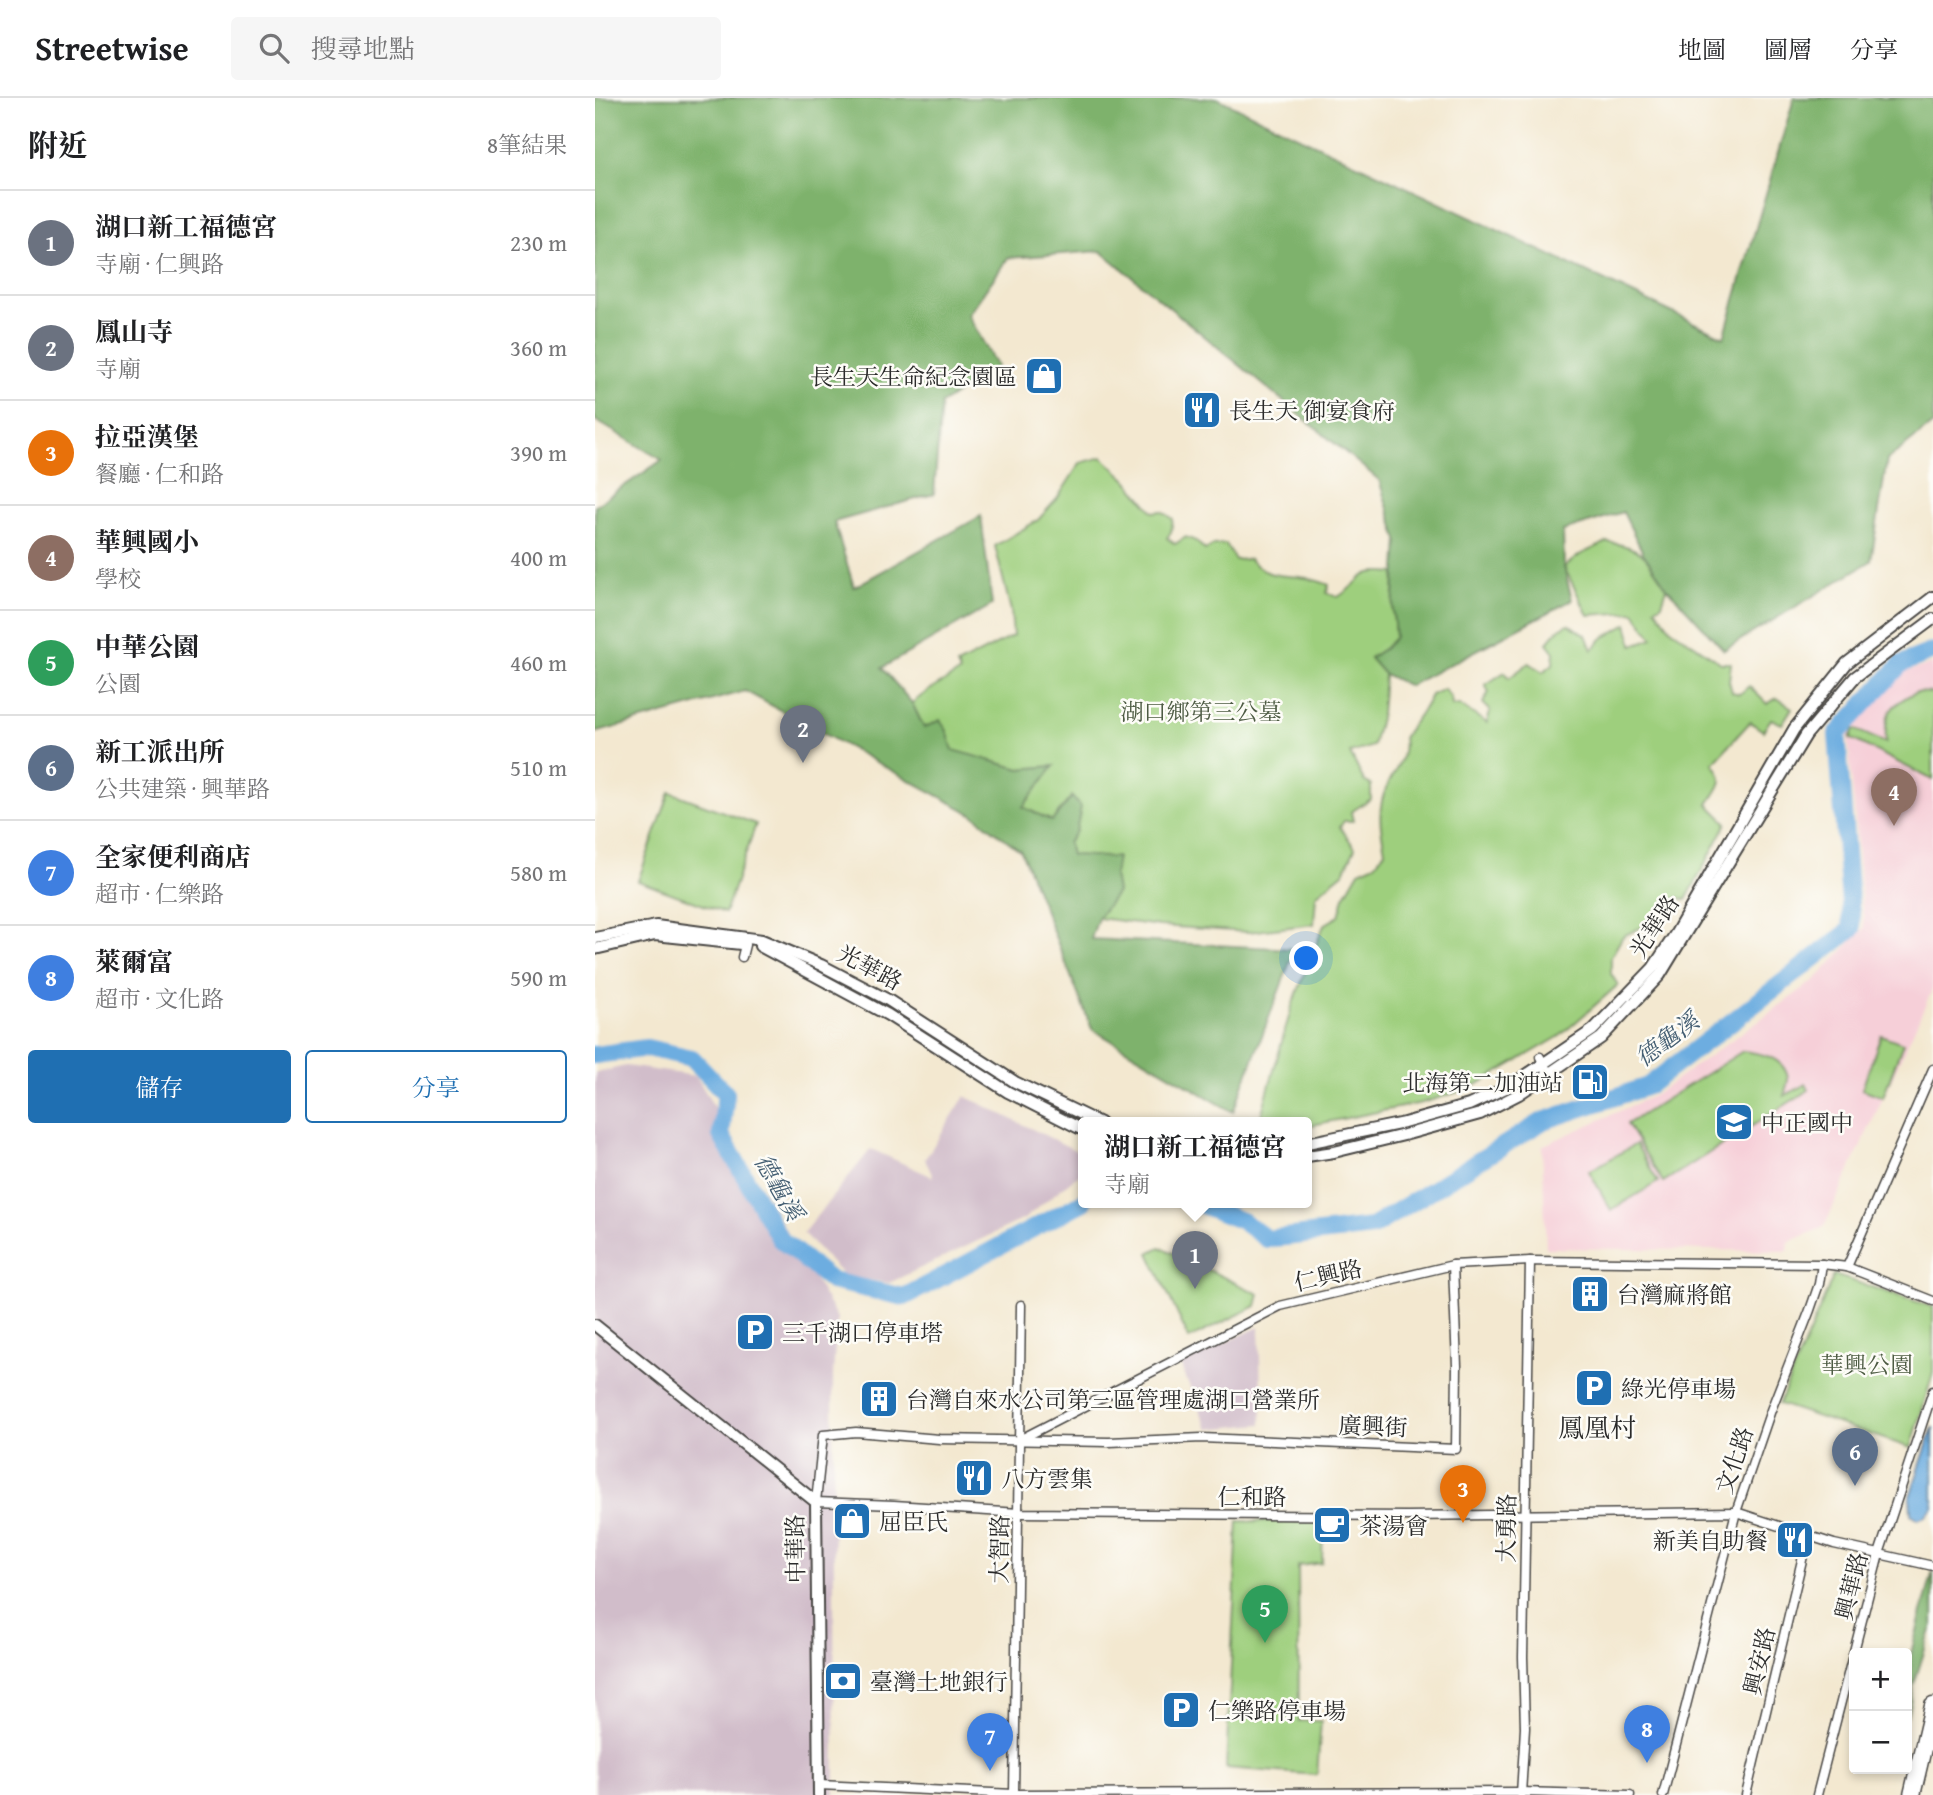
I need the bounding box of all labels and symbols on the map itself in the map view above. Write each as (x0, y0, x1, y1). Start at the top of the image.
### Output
shop icon: 長生天生命紀念園區 (1023, 355, 1065, 397)
place label: 長生天生命紀念園區 (810, 360, 1017, 393)
restaurant icon: 長生天 御宴食府 (1181, 389, 1223, 431)
place label: 長生天 御宴食府 (1229, 394, 1395, 427)
park label: 湖口鄉第三公墓 (1121, 695, 1282, 728)
pin: 2 (780, 705, 826, 763)
pin: 4 (1871, 768, 1917, 826)
street label: 光華路 (1621, 888, 1687, 964)
street label: 光華路 (832, 936, 908, 998)
your location (1289, 941, 1323, 975)
water label: 德龜溪 (1628, 1002, 1709, 1075)
fuel station icon: 北海第二加油站 (1569, 1061, 1611, 1103)
place label: 北海第二加油站 (1402, 1066, 1563, 1099)
school or university icon: 中正國中 (1713, 1101, 1755, 1143)
place label: 中正國中 (1761, 1106, 1853, 1139)
water label: 德龜溪 (746, 1147, 814, 1230)
pin: 1 (1172, 1231, 1218, 1289)
street label: 仁興路 (1291, 1251, 1365, 1299)
building icon: 台灣麻將館 (1569, 1273, 1611, 1315)
place label: 台灣麻將館 (1617, 1278, 1732, 1311)
parking icon: 三千湖口停車塔 (734, 1311, 776, 1353)
place label: 三千湖口停車塔 (782, 1316, 943, 1349)
park label: 華興公園 (1821, 1348, 1913, 1381)
parking icon: 綠光停車場 (1573, 1367, 1615, 1409)
place label: 綠光停車場 (1621, 1372, 1736, 1405)
building icon: 台灣自來水公司第三區管理處湖口營業所 (858, 1378, 900, 1420)
place label: 台灣自來水公司第三區管理處湖口營業所 (906, 1383, 1320, 1416)
street label: 廣興街 (1338, 1408, 1408, 1444)
district label: 鳳凰村 (1558, 1408, 1636, 1447)
street label: 文化路 (1707, 1422, 1761, 1498)
pin: 6 (1832, 1428, 1878, 1486)
restaurant icon: 八方雲集 (953, 1457, 995, 1499)
place label: 八方雲集 (1001, 1462, 1093, 1495)
pin: 3 (1440, 1465, 1486, 1523)
street label: 仁和路 (1218, 1480, 1287, 1513)
street label: 大勇路 (1489, 1493, 1523, 1563)
shop icon: 屈臣氏 (831, 1500, 873, 1542)
cafe icon: 茶湯會 (1311, 1504, 1353, 1546)
place label: 屈臣氏 (879, 1505, 948, 1538)
place label: 茶湯會 (1359, 1509, 1428, 1542)
street label: 中華路 (778, 1514, 812, 1584)
street label: 大智路 (982, 1514, 1016, 1584)
restaurant icon: 新美自助餐 (1774, 1519, 1816, 1561)
place label: 新美自助餐 (1653, 1524, 1768, 1557)
street label: 興華路 (1827, 1549, 1875, 1623)
pin: 5 (1242, 1585, 1288, 1643)
street label: 興安路 (1735, 1624, 1783, 1698)
bank icon: 臺灣土地銀行 (822, 1660, 864, 1702)
place label: 臺灣土地銀行 (870, 1665, 1008, 1698)
parking icon: 仁樂路停車場 (1160, 1689, 1202, 1731)
place label: 仁樂路停車場 (1208, 1694, 1346, 1727)
pin: 8 (1624, 1705, 1670, 1763)
pin: 7 (967, 1713, 1013, 1771)

